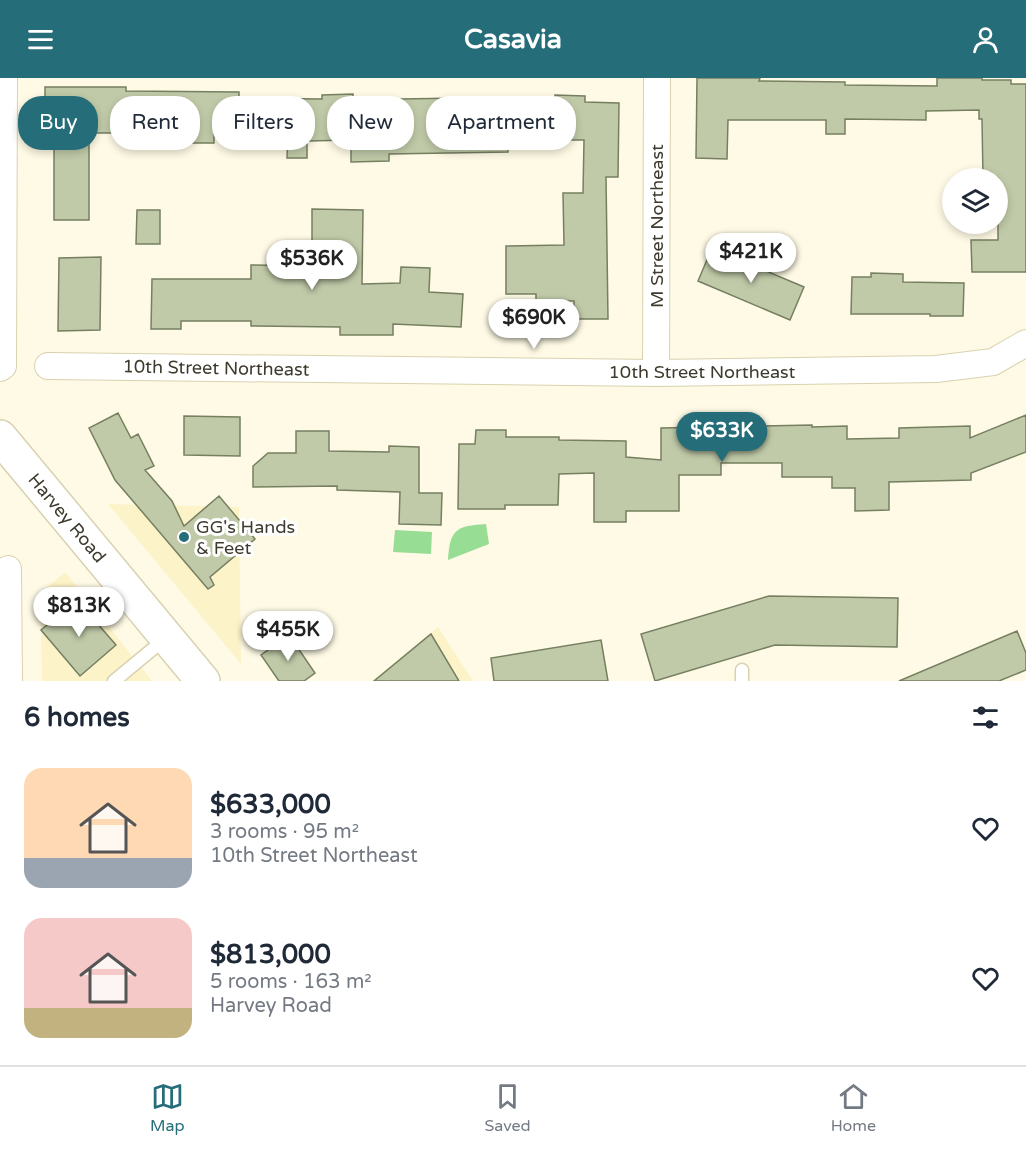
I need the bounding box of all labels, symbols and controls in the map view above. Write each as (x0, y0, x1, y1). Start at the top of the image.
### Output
icon: menu (24, 23, 57, 56)
text: Casavia (464, 23, 562, 56)
icon: person (969, 23, 1002, 56)
chip: Buy (18, 96, 98, 150)
chip: Rent (110, 96, 200, 150)
chip: Filters (212, 96, 315, 150)
chip: New (327, 96, 414, 150)
chip: Apartment (426, 96, 576, 150)
street label: M Street Northeast (646, 144, 668, 308)
map controls (942, 168, 1008, 234)
button: layers (942, 168, 1008, 234)
pin: $421K (709, 233, 793, 284)
pin: $536K (270, 240, 354, 291)
text: $421K (719, 240, 783, 264)
text: $536K (280, 247, 344, 271)
pin: $690K (492, 299, 576, 350)
text: $690K (502, 306, 566, 330)
street label: 10th Street Northeast (122, 355, 310, 381)
street label: 10th Street Northeast (609, 361, 796, 383)
pin: $633K (680, 412, 764, 463)
text: $633K (690, 419, 754, 443)
street label: Harvey Road (23, 469, 111, 567)
place label: GG's Hands & Feet (196, 516, 295, 559)
marker: GG's Hands & Feet (177, 530, 191, 544)
pin: $813K (37, 587, 121, 638)
text: $813K (47, 594, 111, 618)
pin: $455K (246, 611, 330, 662)
text: $455K (256, 618, 320, 642)
icon: filters (969, 701, 1002, 734)
text: 6 homes (24, 702, 130, 733)
text: $633,000 (210, 789, 331, 820)
icon: home (72, 792, 144, 864)
icon: heart (969, 812, 1002, 845)
text: 3 rooms · 95 m² (210, 820, 359, 844)
text: 10th Street Northeast (210, 844, 418, 868)
text: $813,000 (210, 939, 331, 970)
icon: home (72, 942, 144, 1014)
icon: heart (969, 962, 1002, 995)
text: 5 rooms · 163 m² (210, 970, 372, 994)
text: Harvey Road (210, 994, 332, 1018)
tab: Map (150, 1080, 185, 1136)
tab: Saved (484, 1080, 531, 1136)
tab: Home (831, 1080, 876, 1136)

